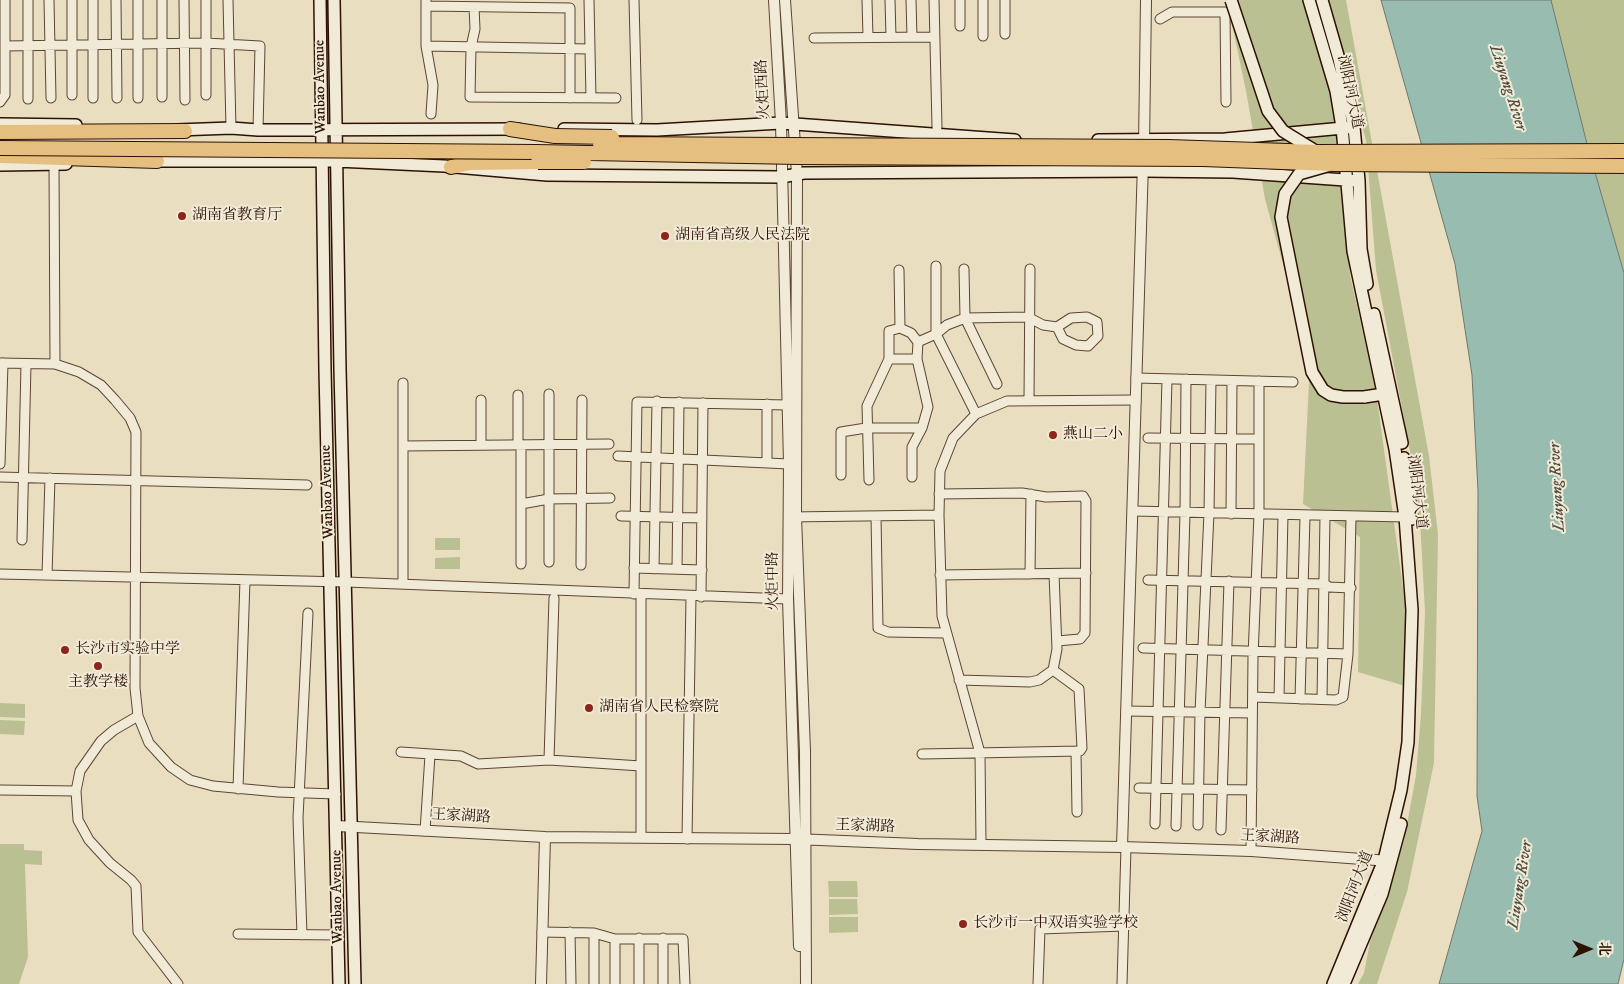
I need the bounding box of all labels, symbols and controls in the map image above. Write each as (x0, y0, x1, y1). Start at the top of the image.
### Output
street label: Wanbao Avenue (311, 40, 331, 134)
water label: Liuyang River (1484, 43, 1530, 133)
street label: 浏阳河大道 (1332, 53, 1366, 131)
street label: 火炬西路 (753, 59, 775, 119)
place label: 湖南省教育厅 (192, 207, 282, 225)
marker: 湖南省教育厅 (176, 210, 188, 222)
place label: 湖南省高级人民法院 (675, 227, 810, 245)
marker: 湖南省高级人民法院 (659, 230, 671, 242)
place label: 燕山二小 (1063, 426, 1123, 444)
marker: 燕山二小 (1047, 429, 1059, 441)
water label: Liuyang River (1546, 442, 1570, 532)
street label: Wanbao Avenue (317, 445, 339, 539)
street label: 浏阳河大道 (1402, 454, 1430, 530)
street label: 火炬中路 (765, 551, 783, 611)
place label: 长沙市实验中学 (75, 641, 180, 659)
marker: 长沙市实验中学 (59, 644, 71, 656)
marker: 主教学楼 (92, 660, 104, 672)
place label: 主教学楼 (68, 674, 128, 692)
place label: 湖南省人民检察院 (599, 699, 719, 717)
marker: 湖南省人民检察院 (583, 702, 595, 714)
street label: 王家湖路 (431, 806, 491, 828)
street label: 王家湖路 (835, 817, 895, 837)
street label: 王家湖路 (1240, 827, 1300, 849)
water label: Liuyang River (1505, 839, 1537, 931)
street label: 浏阳河大道 (1334, 849, 1378, 925)
street label: Wanbao Avenue (328, 850, 348, 944)
place label: 长沙市一中双语实验学校 (973, 915, 1138, 933)
marker: 长沙市一中双语实验学校 (957, 918, 969, 930)
north arrow (1564, 924, 1614, 974)
text: 北 (1595, 942, 1613, 956)

